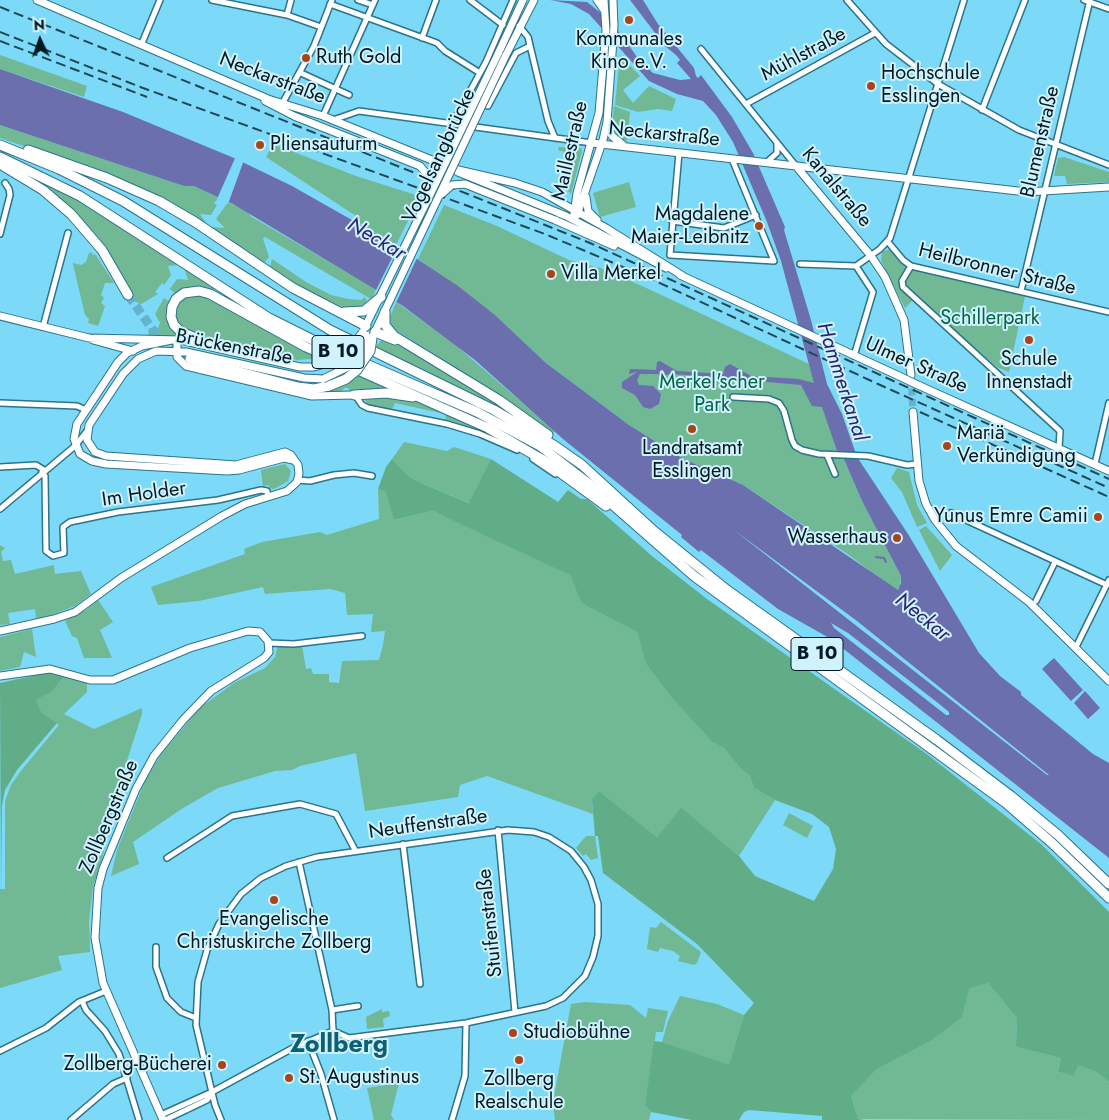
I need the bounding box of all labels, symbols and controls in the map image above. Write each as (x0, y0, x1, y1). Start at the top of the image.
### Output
marker: Kommunales Kino e.V. (623, 14, 635, 26)
north arrow (15, 15, 65, 65)
text: N (33, 15, 45, 35)
street label: Mühlstraße (757, 23, 851, 87)
place label: Kommunales Kino e.V. (576, 28, 682, 75)
place label: Ruth Gold (316, 46, 401, 70)
street label: Neckarstraße (216, 48, 328, 110)
marker: Ruth Gold (300, 52, 312, 64)
place label: Hochschule Esslingen (881, 62, 980, 109)
marker: Hochschule Esslingen (865, 80, 877, 92)
street label: Blumenstraße (1017, 84, 1065, 200)
street label: Vogelsangbrücke (398, 85, 482, 227)
street label: Maillestraße (548, 99, 594, 203)
street label: Neckarstraße (607, 117, 721, 153)
place label: Pliensauturm (270, 133, 377, 157)
marker: Pliensauturm (254, 139, 266, 151)
street label: Kanalstraße (796, 143, 876, 233)
place label: Magdalene Maier-Leibnitz (631, 203, 749, 250)
water label: Neckar (342, 213, 410, 267)
marker: Magdalene Maier-Leibnitz (753, 220, 765, 232)
street label: Heilbronner Straße (916, 239, 1078, 301)
place label: Villa Merkel (561, 262, 661, 286)
marker: Villa Merkel (545, 268, 557, 280)
park label: Schillerpark (940, 307, 1040, 331)
water label: Hammerkanal (810, 320, 872, 444)
street label: Brückenstraße (174, 325, 294, 371)
street label: Ulmer Straße (861, 333, 971, 399)
marker: Schule Innenstadt (1023, 334, 1035, 346)
road number: B 10 (312, 336, 364, 368)
place label: Schule Innenstadt (986, 348, 1072, 395)
park label: Merkel'scher Park (659, 371, 765, 418)
place label: Mariä Verkündigung (957, 422, 1076, 469)
marker: Landratsamt Esslingen (686, 423, 698, 435)
place label: Landratsamt Esslingen (642, 437, 742, 484)
marker: Mariä Verkündigung (941, 440, 953, 452)
street label: Im Holder (100, 477, 188, 513)
place label: Yunus Emre Camii (934, 505, 1088, 529)
marker: Yunus Emre Camii (1092, 511, 1104, 523)
place label: Wasserhaus (788, 526, 887, 550)
marker: Wasserhaus (891, 532, 903, 544)
water label: Neckar (889, 588, 955, 648)
road number: B 10 (791, 638, 843, 671)
street label: Zollbergstraße (75, 757, 145, 877)
street label: Neuffenstraße (367, 805, 489, 845)
street label: Stuifenstraße (473, 868, 509, 978)
marker: Evangelische Christuskirche Zollberg (268, 894, 280, 906)
place label: Evangelische Christuskirche Zollberg (177, 908, 371, 955)
place label: Studiobühne (523, 1021, 630, 1045)
marker: Studiobühne (507, 1027, 519, 1039)
district label: Zollberg (290, 1031, 388, 1061)
place label: Zollberg-Bücherei (64, 1053, 212, 1077)
marker: Zollberg Realschule (513, 1054, 525, 1066)
marker: Zollberg-Bücherei (216, 1059, 228, 1071)
place label: St. Augustinus (299, 1066, 419, 1090)
place label: Zollberg Realschule (474, 1068, 564, 1115)
marker: St. Augustinus (283, 1072, 295, 1084)

